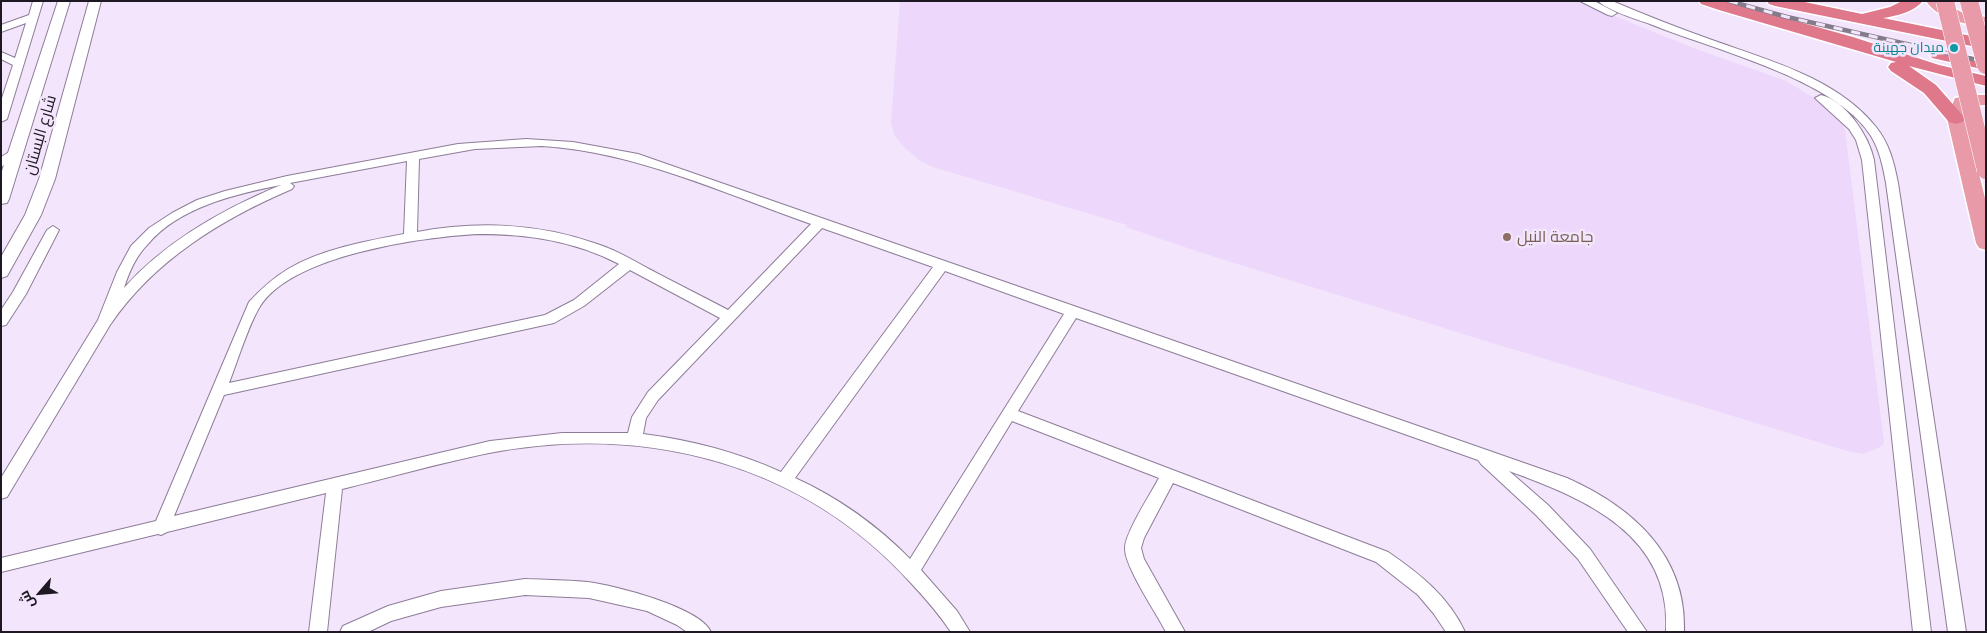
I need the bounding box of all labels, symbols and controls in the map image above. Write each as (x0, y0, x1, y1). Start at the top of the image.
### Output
place label: ميدان جهينة (1874, 40, 1944, 56)
marker: ميدان جهينة (1948, 42, 1960, 54)
street label: شارع البستان (19, 93, 61, 177)
place label: جامعة النيل (1517, 227, 1593, 247)
marker: جامعة النيل (1501, 231, 1513, 243)
north arrow (15, 568, 65, 618)
text: ش (15, 588, 38, 611)

